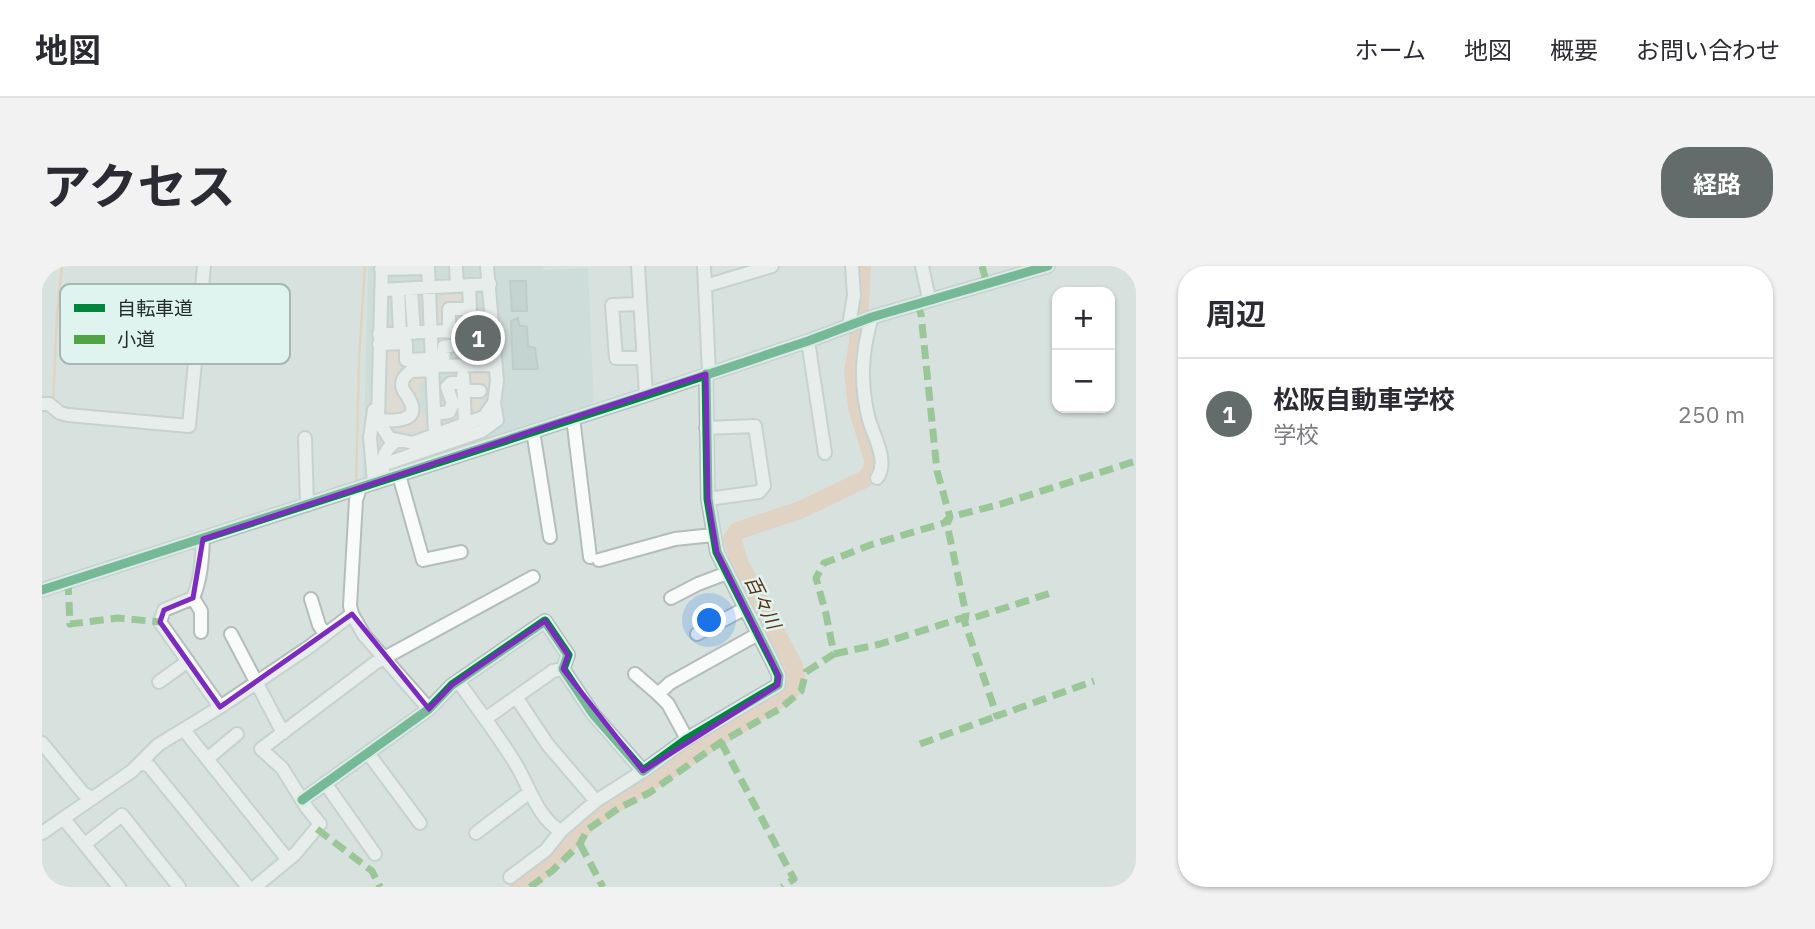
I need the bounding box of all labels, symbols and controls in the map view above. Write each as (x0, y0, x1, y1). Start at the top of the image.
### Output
text: 地図 (35, 28, 101, 71)
text: ホーム (1355, 34, 1426, 66)
text: 地図 (1464, 34, 1512, 66)
text: 概要 (1550, 34, 1598, 66)
text: お問い合わせ (1636, 34, 1780, 66)
button: 経路 (1661, 147, 1773, 218)
text: アクセス (42, 154, 236, 217)
legend (60, 284, 290, 364)
map controls (1052, 287, 1115, 413)
button: + (1052, 287, 1115, 350)
text: 周辺 (1206, 294, 1266, 333)
text: 自転車道 (117, 296, 193, 320)
pin: 1 (455, 312, 501, 364)
text: 小道 (117, 327, 155, 351)
button: − (1052, 350, 1115, 413)
text: 松阪自動車学校 (1273, 382, 1455, 416)
text: 1 (1222, 399, 1236, 429)
text: 250 m (1678, 399, 1745, 429)
text: 学校 (1273, 419, 1319, 449)
water label: 百々川 (740, 571, 787, 635)
your location (692, 603, 726, 637)

